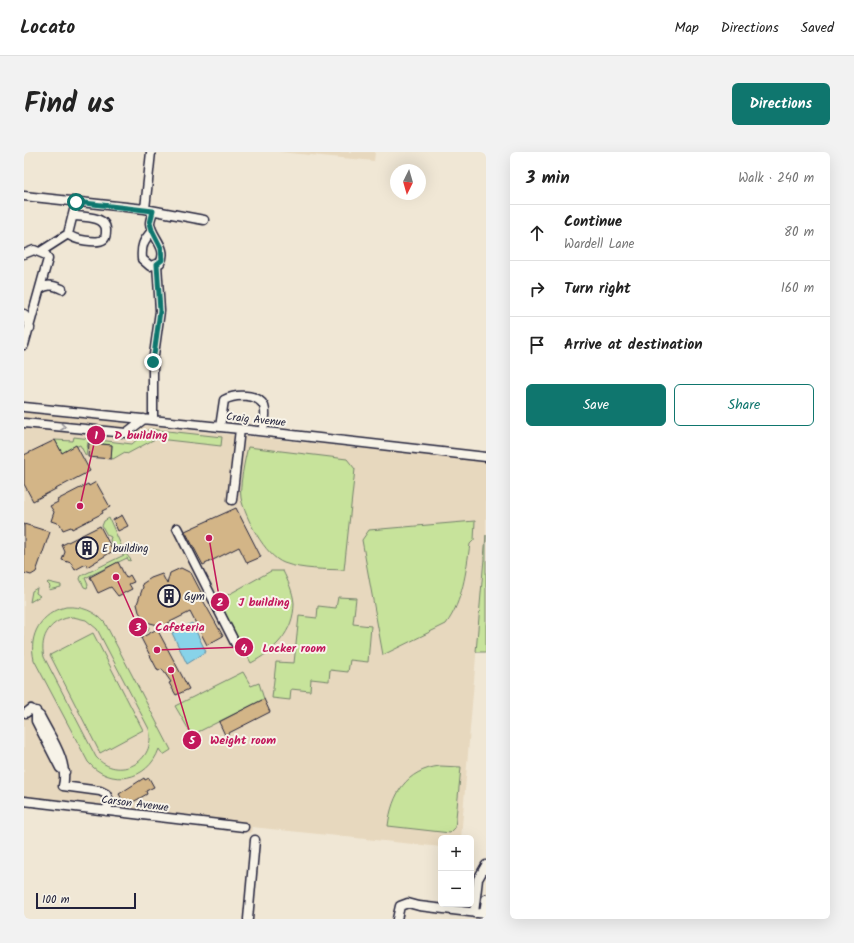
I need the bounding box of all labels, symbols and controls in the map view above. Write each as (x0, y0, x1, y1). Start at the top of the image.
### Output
text: Locato (20, 13, 75, 43)
text: Map (674, 17, 699, 39)
text: Directions (721, 17, 779, 39)
text: Saved (801, 17, 834, 39)
text: Find us (24, 82, 115, 127)
button: Directions (732, 83, 830, 125)
north arrow (390, 164, 426, 200)
text: 3 min (526, 165, 570, 192)
text: Walk · 240 m (738, 168, 814, 189)
route start (67, 193, 85, 211)
text: Continue (564, 210, 622, 234)
icon: ahead (526, 222, 548, 244)
text: 80 m (784, 222, 814, 243)
text: Wardell Lane (564, 234, 634, 255)
text: Turn right (564, 277, 631, 301)
icon: right (526, 278, 548, 300)
text: 160 m (781, 278, 814, 299)
text: Arrive at destination (564, 333, 703, 357)
icon: arrive (526, 334, 548, 356)
route end (144, 353, 162, 371)
button: Save (526, 384, 666, 426)
button: Share (674, 384, 814, 426)
street label: Craig Avenue (225, 408, 287, 432)
one-way arrow (60, 422, 66, 431)
callout: D building (86, 423, 176, 447)
text: 1 (94, 426, 98, 445)
text: D building (114, 426, 168, 445)
building icon: E building (74, 535, 100, 561)
place label: E building (102, 540, 148, 558)
building icon: Gym (156, 583, 182, 609)
place label: Gym (184, 588, 205, 606)
callout: J building (210, 590, 297, 614)
text: 2 (217, 593, 224, 612)
text: J building (238, 593, 290, 612)
callout: Cafeteria (128, 615, 213, 639)
text: 3 (134, 618, 142, 637)
text: Cafeteria (155, 618, 205, 637)
callout: Locker room (234, 635, 334, 659)
text: 4 (241, 639, 248, 658)
text: Locker room (262, 639, 326, 658)
callout: Weight room (182, 728, 284, 752)
text: 5 (188, 731, 196, 750)
text: Weight room (210, 731, 276, 750)
street label: Carson Avenue (100, 791, 170, 817)
map controls (438, 835, 474, 907)
button: + (438, 835, 474, 871)
button: − (438, 871, 474, 907)
scale bar (36, 891, 136, 910)
text: 100 m (42, 891, 70, 909)

